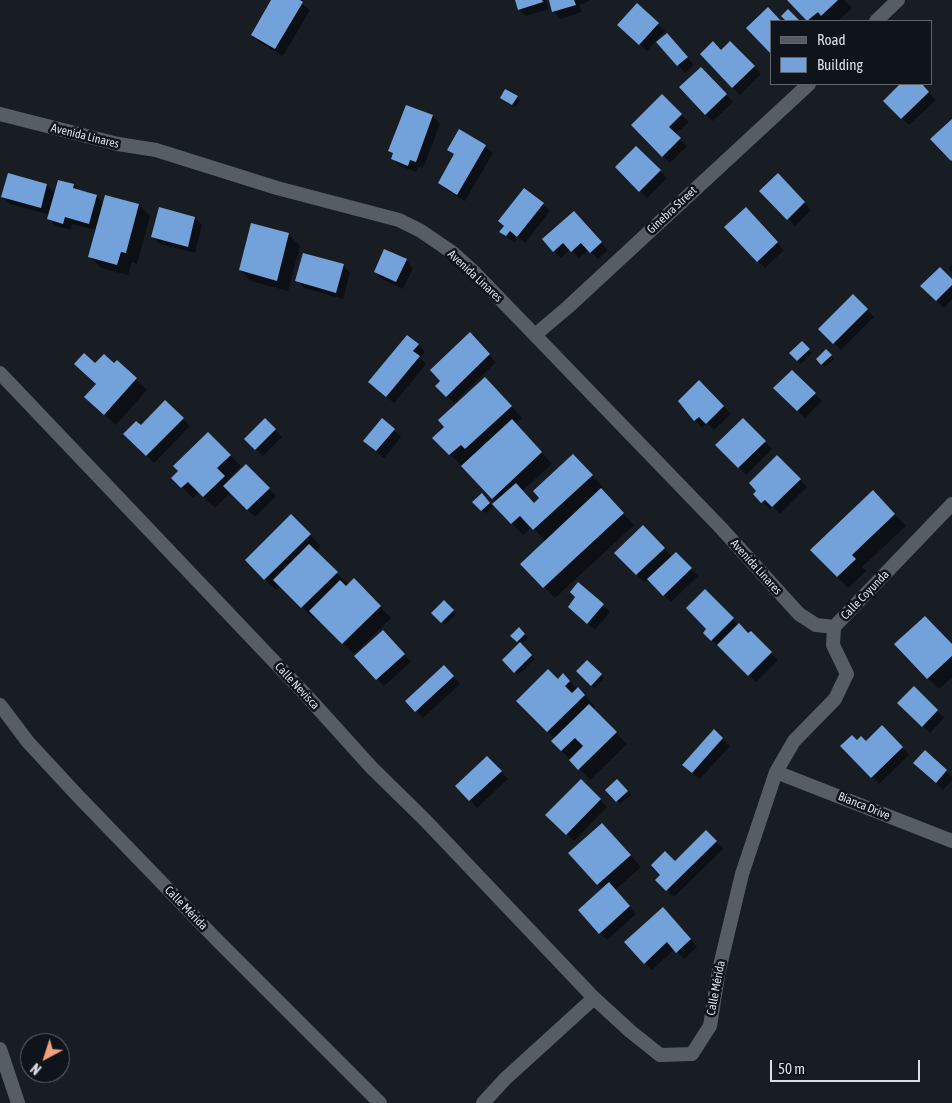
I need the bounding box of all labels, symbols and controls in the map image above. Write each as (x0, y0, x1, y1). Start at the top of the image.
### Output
legend (770, 20, 932, 85)
text: Road (817, 31, 846, 48)
text: Building (817, 56, 863, 73)
street label: Avenida Linares (49, 121, 121, 151)
street label: Ginebra Street (644, 183, 700, 237)
street label: Avenida Linares (445, 247, 505, 305)
street label: Avenida Linares (727, 536, 785, 598)
street label: Calle Coyunda (838, 567, 892, 623)
street label: Calle Nevisca (272, 660, 322, 712)
street label: Bianca Drive (836, 789, 892, 823)
street label: Calle Mérida (162, 883, 210, 933)
street label: Calle Mérida (704, 959, 728, 1017)
north arrow (20, 1033, 70, 1083)
scale bar (772, 1050, 922, 1082)
text: N (28, 1060, 44, 1078)
text: 50 m (778, 1060, 805, 1077)

